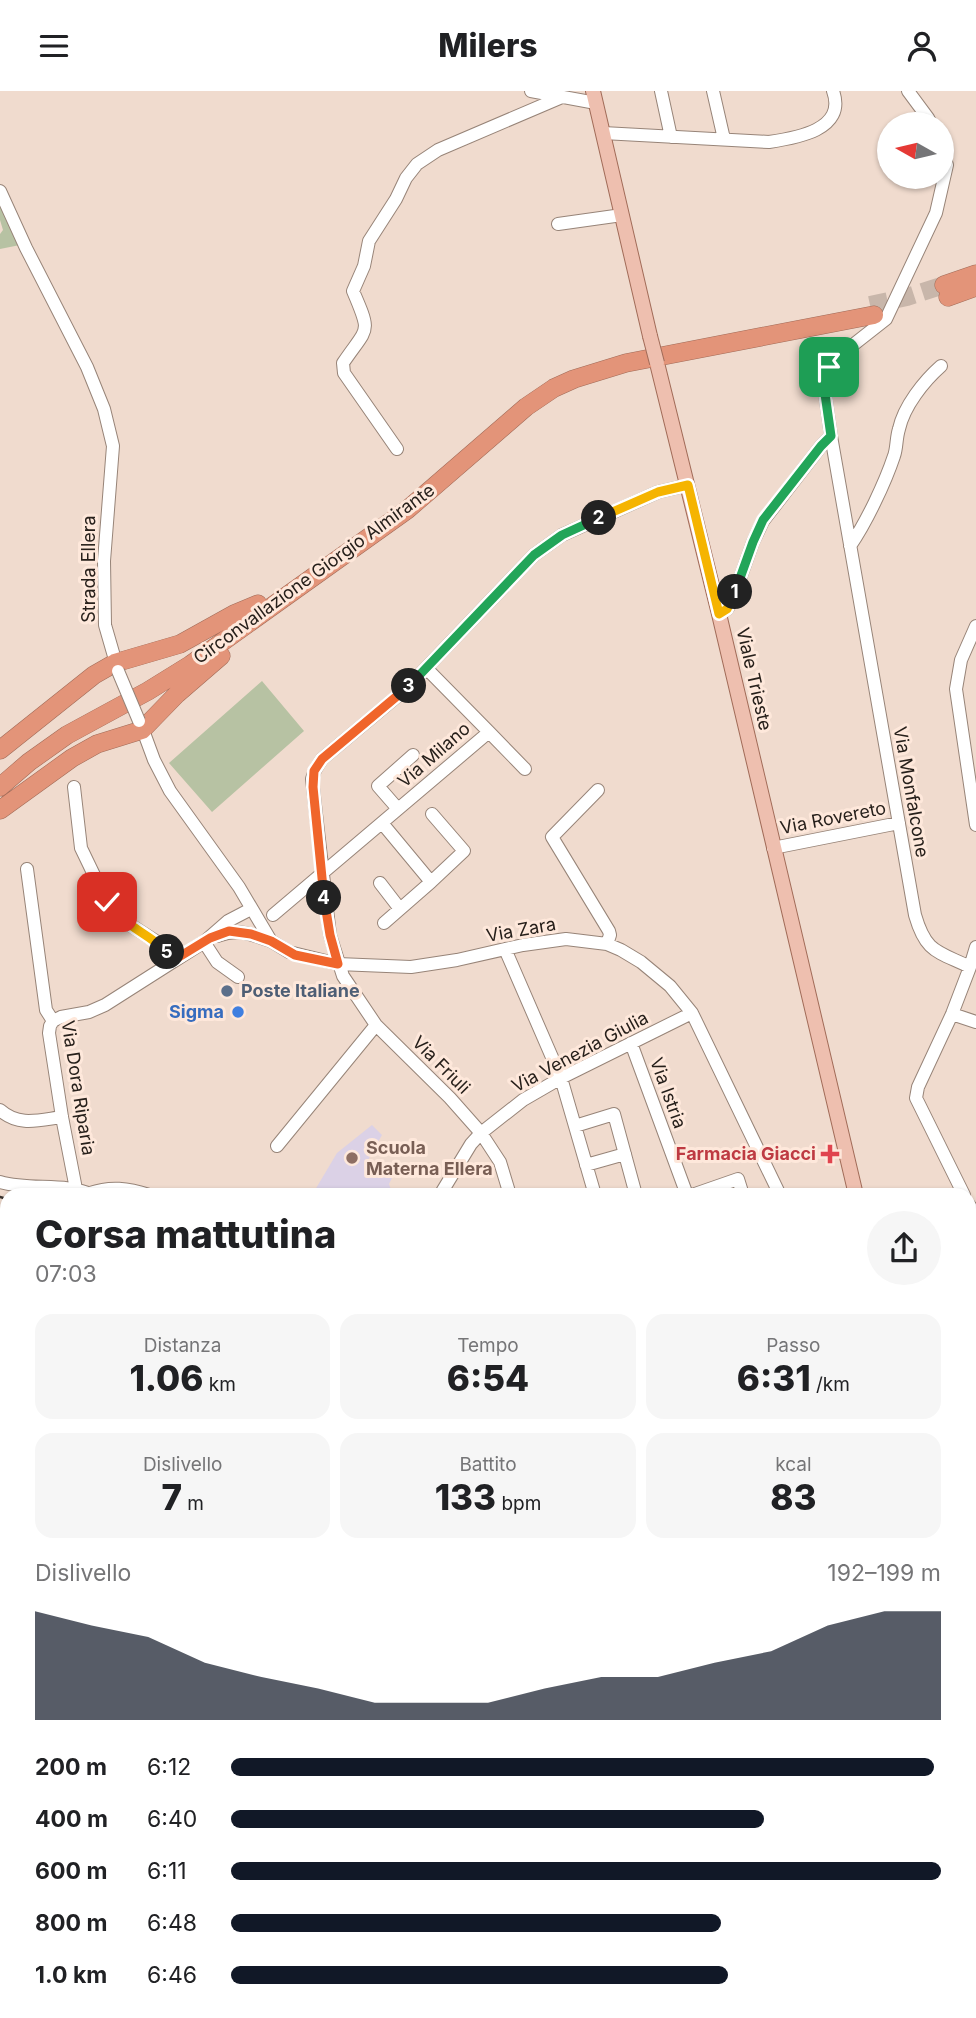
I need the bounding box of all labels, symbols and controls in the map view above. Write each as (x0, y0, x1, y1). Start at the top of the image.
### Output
text: Milers (438, 26, 538, 65)
icon: menu (35, 27, 73, 65)
icon: person (903, 27, 941, 65)
north arrow (877, 112, 954, 189)
map controls (877, 112, 954, 189)
pin (799, 337, 859, 397)
icon: arrive (810, 348, 848, 386)
street label: Circonvallazione Giorgio Almirante (189, 479, 438, 668)
pin: 2 (582, 501, 616, 535)
text: 2 (593, 506, 604, 529)
street label: Strada Ellera (78, 515, 99, 623)
pin: 1 (718, 575, 752, 609)
text: 1 (730, 580, 739, 603)
street label: Viale Trieste (732, 625, 777, 732)
pin: 3 (392, 669, 426, 703)
text: 3 (402, 674, 415, 697)
street label: Via Milano (393, 718, 474, 792)
street label: Via Monfalcone (890, 725, 933, 859)
street label: Via Rovereto (778, 797, 888, 838)
pin (77, 872, 137, 932)
pin: 4 (306, 881, 342, 915)
icon: check (88, 883, 126, 921)
text: 4 (317, 886, 330, 909)
street label: Via Zara (484, 913, 557, 946)
pin: 5 (150, 935, 184, 969)
text: 5 (160, 940, 173, 963)
place label: Poste Italiane (241, 980, 360, 1001)
marker: Poste Italiane (219, 983, 235, 999)
place label: Sigma (169, 1001, 224, 1022)
marker: Sigma (230, 1004, 246, 1020)
street label: Via Venezia Giulia (508, 1007, 652, 1096)
street label: Via Dora Riparia (57, 1019, 100, 1157)
street label: Via Friuli (408, 1031, 475, 1098)
street label: Via Istria (646, 1055, 691, 1131)
place label: Scuola Materna Ellera (366, 1137, 493, 1179)
place label: Farmacia Giacci (676, 1143, 816, 1164)
marker: Farmacia Giacci (822, 1146, 838, 1162)
marker: Scuola Materna Ellera (344, 1150, 360, 1166)
text: Corsa mattutina (35, 1211, 336, 1257)
button: share (867, 1211, 941, 1285)
text: 07:03 (35, 1260, 97, 1288)
text: Distanza (144, 1334, 222, 1357)
text: Tempo (457, 1334, 519, 1357)
text: Passo (766, 1334, 820, 1357)
text: 1.06 (129, 1357, 204, 1399)
text: 6:54 (447, 1357, 529, 1399)
text: 6:31 (737, 1357, 811, 1399)
text: km (204, 1373, 236, 1396)
text: /km (811, 1373, 850, 1396)
text: Dislivello (143, 1453, 222, 1476)
text: Battito (459, 1453, 517, 1476)
text: kcal (775, 1453, 811, 1476)
text: 7 (161, 1476, 182, 1518)
text: 133 (435, 1476, 496, 1518)
text: 83 (770, 1476, 816, 1518)
text: m (182, 1492, 204, 1515)
text: bpm (496, 1492, 541, 1515)
text: Dislivello (35, 1559, 131, 1587)
text: 192–199 m (827, 1559, 941, 1587)
text: 200 m (35, 1753, 107, 1781)
text: 6:12 (147, 1753, 191, 1781)
text: 400 m (35, 1805, 108, 1833)
text: 6:40 (147, 1805, 197, 1833)
text: 600 m (35, 1857, 107, 1885)
text: 6:11 (147, 1857, 187, 1885)
text: 800 m (35, 1909, 107, 1937)
text: 6:48 (147, 1909, 197, 1937)
text: 1.0 km (35, 1961, 107, 1989)
text: 6:46 (147, 1961, 197, 1989)

